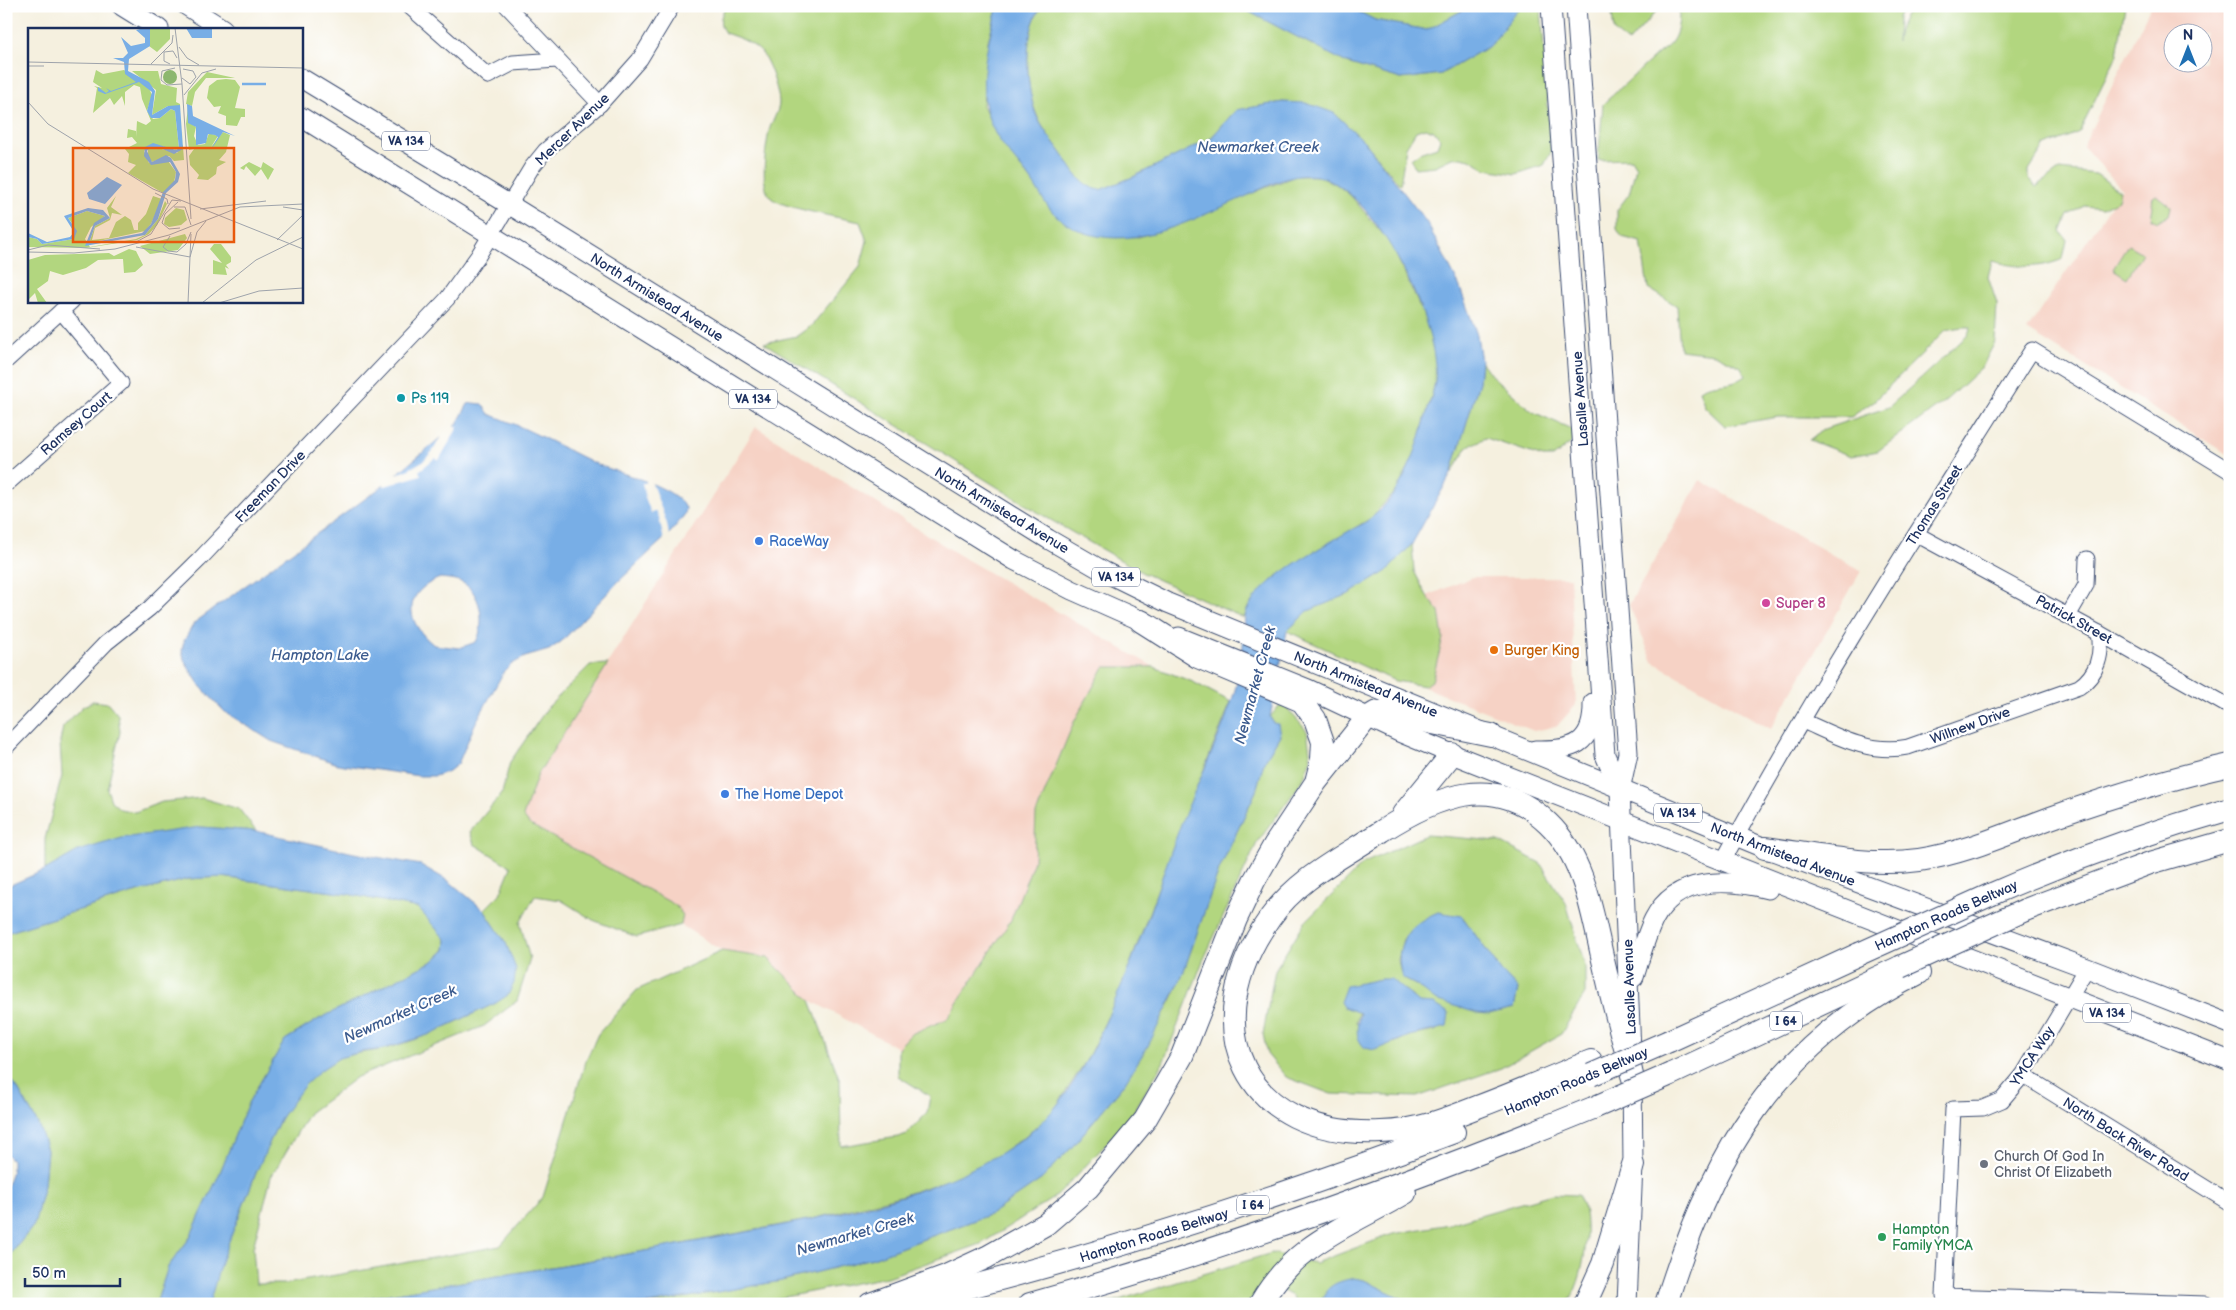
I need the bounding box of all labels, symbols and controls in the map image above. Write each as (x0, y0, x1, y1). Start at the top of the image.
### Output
north arrow (2164, 22, 2214, 72)
text: N (2183, 27, 2193, 44)
inset map (28, 28, 302, 302)
street label: Mercer Avenue (532, 90, 613, 169)
road number: VA 134 (382, 132, 430, 150)
water label: Newmarket Creek (1197, 138, 1319, 157)
street label: North Armistead Avenue (587, 249, 726, 345)
street label: Lasalle Avenue (1569, 351, 1592, 447)
street label: Ramsey Court (37, 387, 116, 459)
road number: VA 134 (729, 389, 777, 408)
place label: Ps 119 (411, 390, 449, 407)
marker: Ps 119 (395, 392, 407, 404)
street label: Freeman Drive (232, 447, 309, 526)
street label: Thomas Street (1903, 461, 1966, 549)
street label: North Armistead Avenue (931, 464, 1072, 557)
place label: RaceWay (769, 533, 830, 550)
marker: RaceWay (753, 535, 765, 547)
road number: VA 134 (1092, 568, 1140, 586)
street label: Patrick Street (2032, 591, 2116, 648)
place label: Super 8 (1776, 595, 1826, 612)
marker: Super 8 (1760, 597, 1772, 609)
water label: Newmarket Creek (1231, 623, 1281, 746)
place label: Burger King (1504, 642, 1580, 659)
marker: Burger King (1488, 644, 1500, 656)
water label: Hampton Lake (271, 646, 369, 665)
street label: North Armistead Avenue (1291, 648, 1440, 721)
street label: Willnew Drive (1928, 703, 2013, 748)
place label: The Home Depot (735, 786, 844, 803)
marker: The Home Depot (719, 788, 731, 800)
road number: VA 134 (1654, 804, 1702, 822)
street label: North Armistead Avenue (1708, 819, 1858, 890)
street label: Hampton Roads Beltway (1872, 876, 2021, 955)
street label: Lasalle Avenue (1619, 939, 1640, 1035)
water label: Newmarket Creek (341, 981, 460, 1048)
road number: VA 134 (2083, 1004, 2131, 1022)
road number: I 64 (1770, 1011, 1802, 1030)
street label: YMCA Way (2006, 1022, 2058, 1090)
street label: Hampton Roads Beltway (1502, 1043, 1651, 1119)
street label: North Back River Road (2060, 1094, 2192, 1185)
place label: Church Of God In Christ Of Elizabeth (1994, 1148, 2112, 1181)
marker: Church Of God In Christ Of Elizabeth (1978, 1158, 1990, 1170)
road number: I 64 (1237, 1196, 1269, 1214)
street label: Hampton Roads Beltway (1078, 1205, 1231, 1266)
water label: Newmarket Creek (794, 1208, 917, 1260)
place label: Hampton Family YMCA (1892, 1221, 1973, 1254)
marker: Hampton Family YMCA (1876, 1231, 1888, 1243)
scale bar (25, 1255, 120, 1287)
text: 50 m (32, 1264, 66, 1283)

